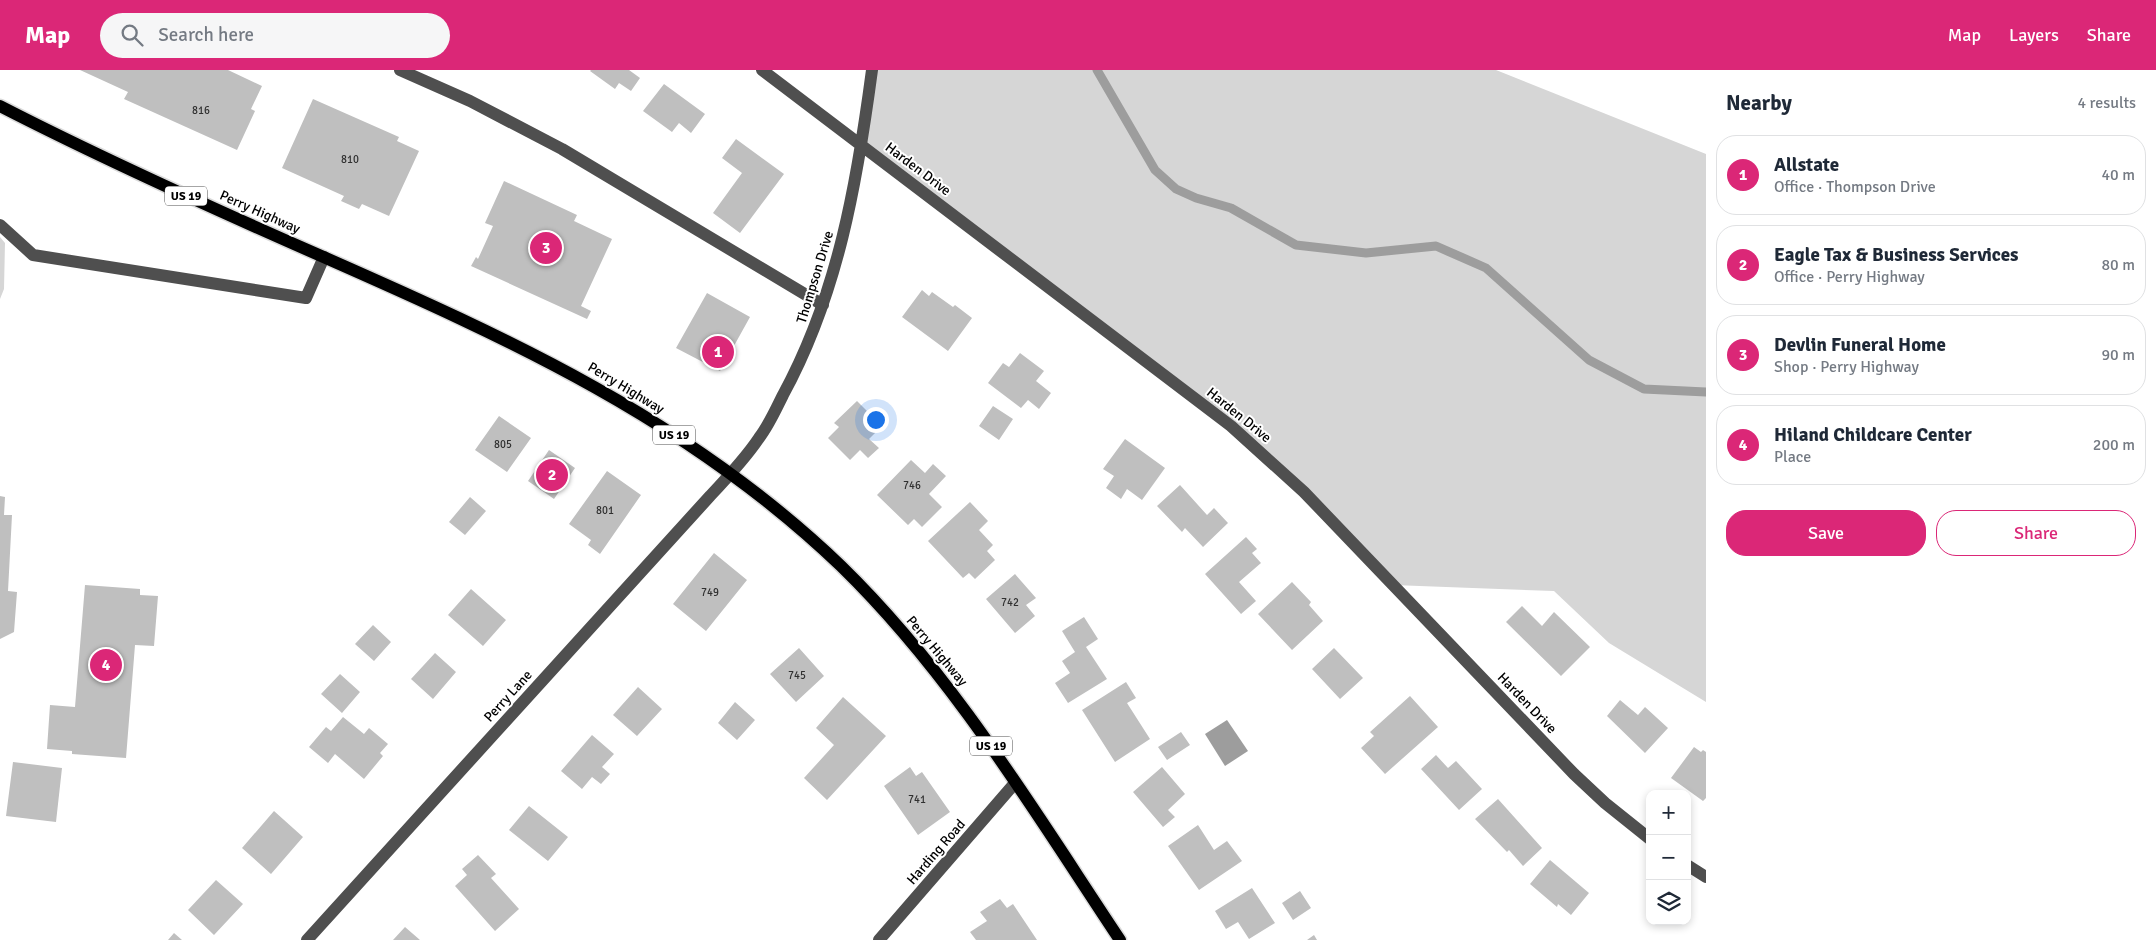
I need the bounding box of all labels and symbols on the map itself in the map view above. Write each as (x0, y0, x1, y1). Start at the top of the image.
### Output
house number: 816 (192, 104, 210, 117)
street label: Harden Drive (882, 139, 954, 199)
house number: 810 (341, 153, 359, 166)
road number: US 19 (165, 186, 207, 206)
street label: Perry Highway (217, 187, 303, 238)
pin: 3 (530, 229, 562, 267)
street label: Thompson Drive (793, 229, 837, 325)
pin: 1 (702, 333, 734, 371)
street label: Perry Highway (585, 358, 668, 418)
street label: Harden Drive (1203, 384, 1275, 446)
your location (863, 407, 889, 433)
road number: US 19 (653, 426, 695, 444)
house number: 805 (494, 438, 512, 451)
pin: 2 (536, 456, 568, 494)
house number: 746 (903, 479, 921, 492)
house number: 801 (596, 504, 614, 517)
house number: 749 (701, 586, 719, 599)
house number: 742 (1001, 596, 1019, 609)
street label: Perry Highway (903, 612, 972, 690)
pin: 4 (90, 646, 122, 684)
street label: Perry Lane (480, 667, 536, 725)
house number: 745 (788, 669, 806, 682)
street label: Harden Drive (1494, 669, 1560, 737)
road number: US 19 (970, 736, 1012, 756)
house number: 741 (908, 793, 926, 806)
street label: Harding Road (903, 816, 969, 888)

